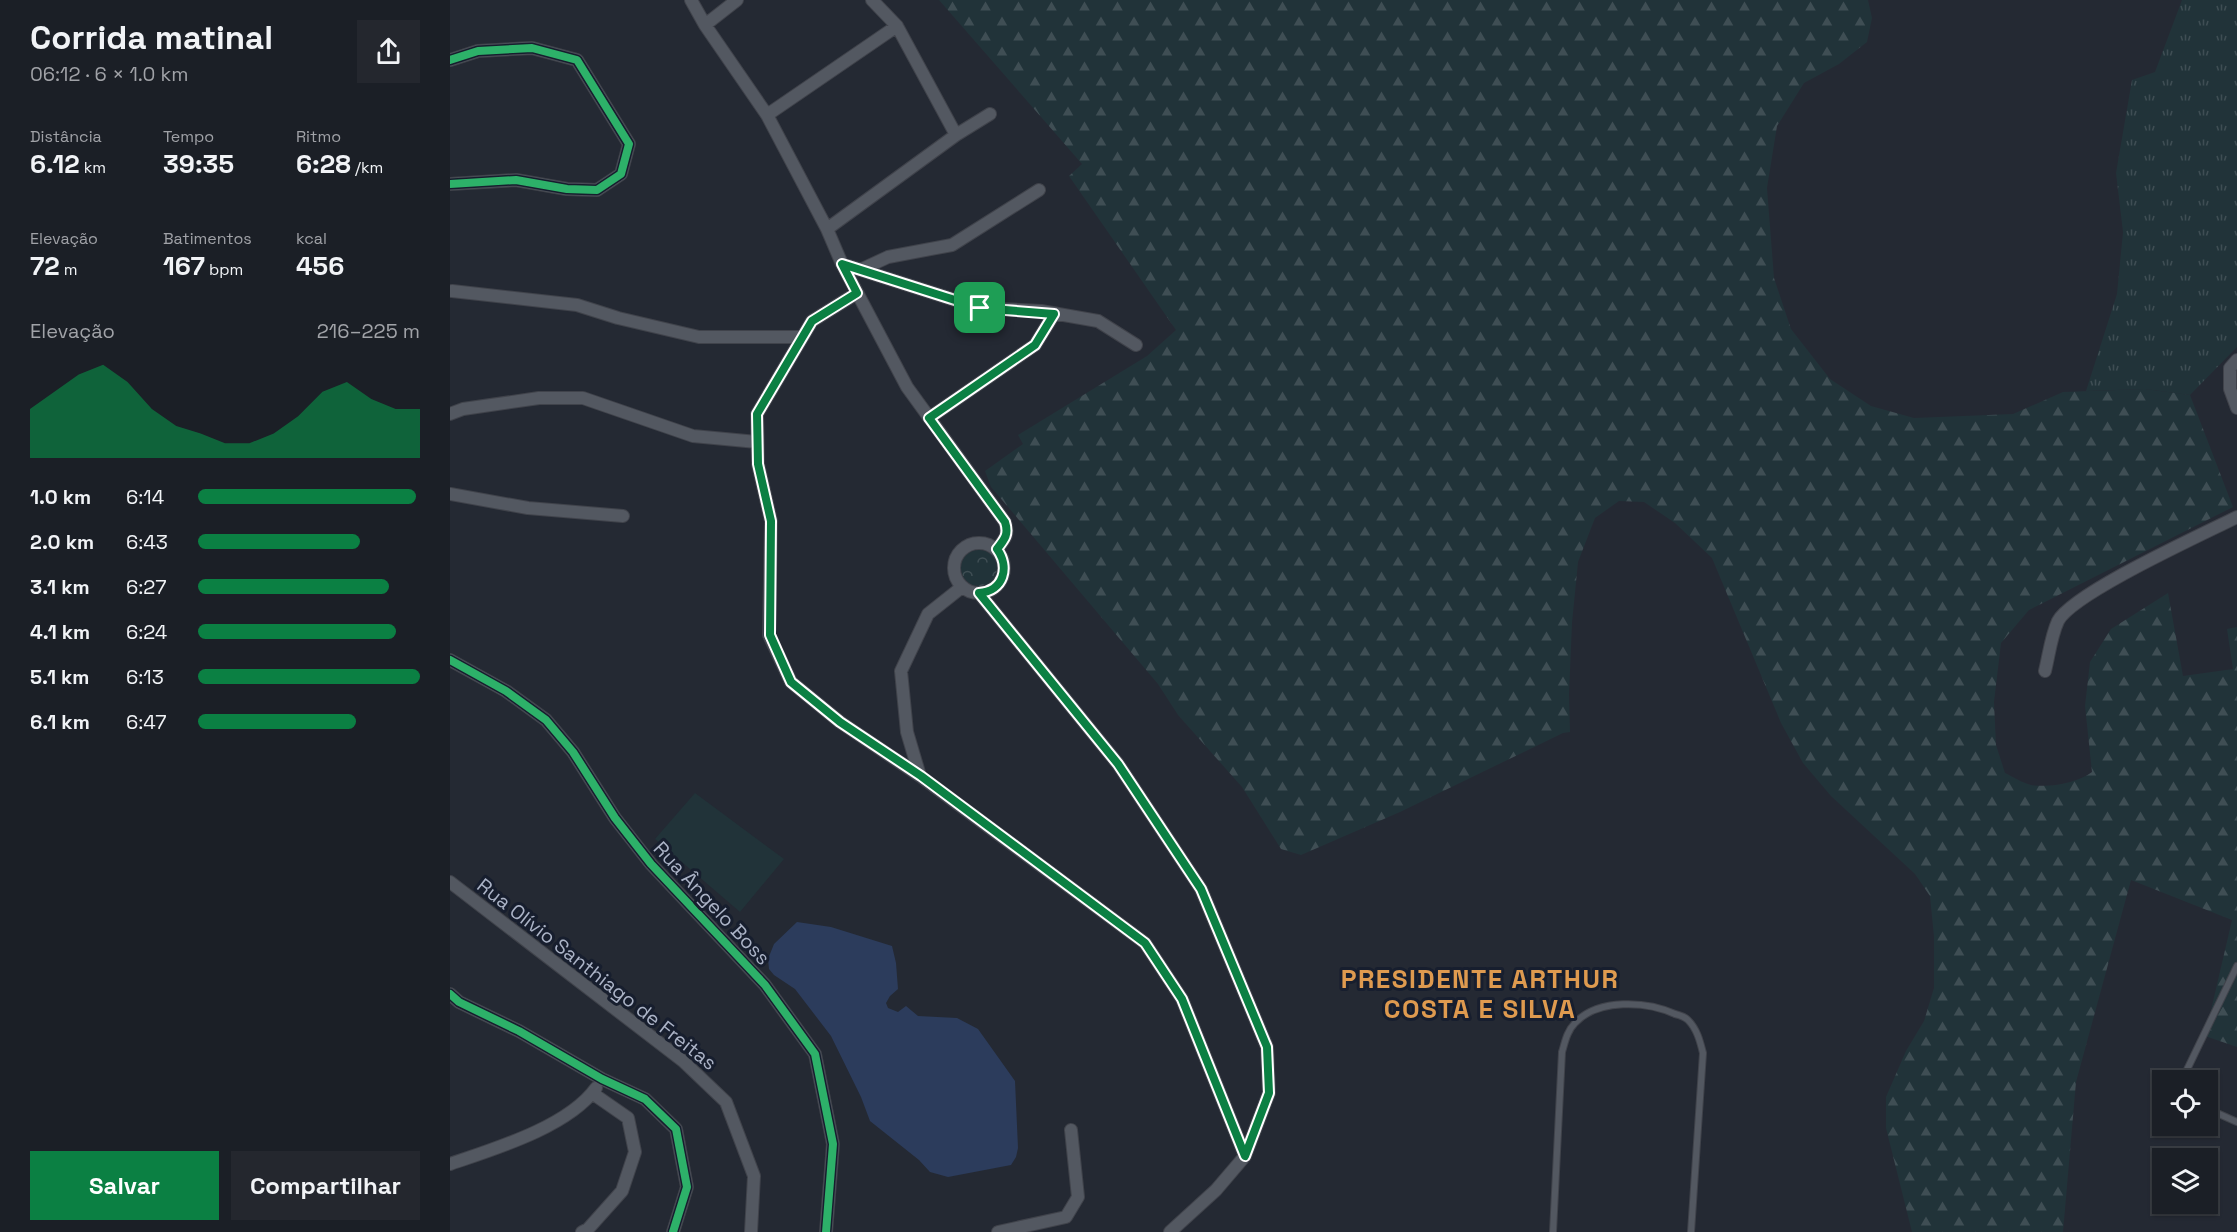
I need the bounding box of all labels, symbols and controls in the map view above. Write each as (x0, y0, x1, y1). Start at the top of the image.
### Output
text: Corrida matinal (30, 17, 273, 59)
button: share (357, 20, 420, 83)
text: 06:12 · 6 × 1.0 km (30, 61, 189, 87)
text: Distância (30, 126, 102, 147)
text: Tempo (163, 126, 214, 147)
text: Ritmo (296, 126, 341, 147)
text: 6.12 (30, 147, 80, 181)
text: 39:35 (163, 147, 234, 181)
text: 6:28 (296, 147, 351, 181)
text: km (80, 157, 106, 178)
text: /km (351, 157, 383, 178)
text: Elevação (30, 228, 98, 249)
text: Batimentos (163, 228, 252, 249)
text: kcal (296, 228, 327, 249)
text: 72 (30, 249, 60, 283)
text: 167 (163, 249, 205, 283)
text: 456 (296, 249, 344, 283)
text: m (60, 259, 78, 280)
text: bpm (205, 259, 243, 280)
pin (954, 282, 1005, 333)
icon: arrive (963, 291, 996, 324)
text: Elevação (30, 318, 115, 344)
text: 216–225 m (317, 318, 420, 344)
text: 1.0 km (30, 484, 91, 510)
text: 6:14 (126, 484, 164, 510)
text: 2.0 km (30, 529, 94, 555)
text: 6:43 (126, 529, 168, 555)
text: 3.1 km (30, 574, 90, 600)
text: 6:27 (126, 574, 166, 600)
text: 4.1 km (30, 619, 90, 645)
text: 6:24 (126, 619, 167, 645)
text: 5.1 km (30, 664, 89, 690)
text: 6:13 (126, 664, 164, 690)
text: 6.1 km (30, 709, 90, 735)
text: 6:47 (126, 709, 166, 735)
street label: Rua Ângelo Boss (648, 836, 776, 970)
street label: Rua Olívio Santhiago de Freitas (472, 872, 722, 1076)
district label: PRESIDENTE ARTHUR COSTA E SILVA (1341, 962, 1619, 1026)
map controls (2152, 1070, 2218, 1214)
button: locate (2152, 1070, 2218, 1136)
button: layers (2152, 1148, 2218, 1214)
button: Salvar (30, 1151, 219, 1220)
button: Compartilhar (231, 1151, 420, 1220)

